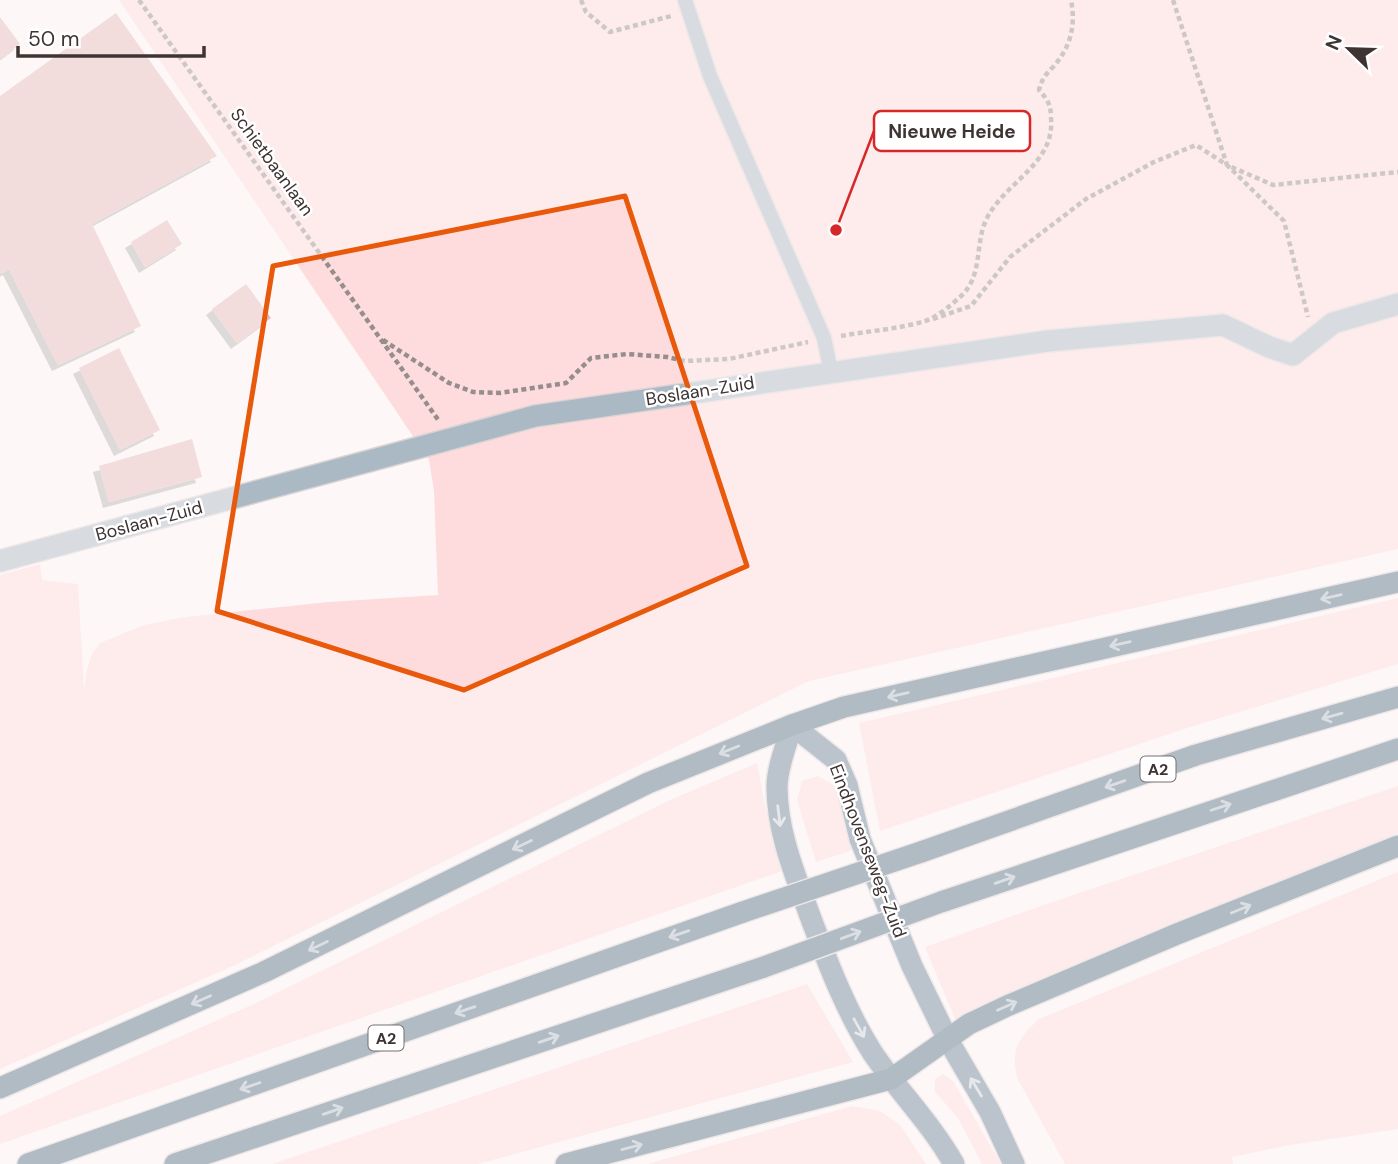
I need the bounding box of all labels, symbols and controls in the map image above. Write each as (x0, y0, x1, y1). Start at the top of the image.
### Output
scale bar (18, 14, 203, 58)
north arrow (1314, 14, 1384, 84)
text: 50 m (28, 25, 79, 53)
text: N (1320, 31, 1348, 54)
street label: Schietbaanlaan (225, 103, 319, 221)
callout: Nieuwe Heide (874, 111, 1030, 151)
text: Nieuwe Heide (888, 119, 1016, 144)
street label: Boslaan-Zuid (644, 371, 756, 411)
street label: Boslaan-Zuid (93, 495, 205, 547)
one-way arrow (1320, 591, 1343, 604)
one-way arrow (1109, 638, 1132, 652)
one-way arrow (887, 688, 910, 702)
one-way arrow (1322, 710, 1344, 723)
one-way arrow (718, 745, 740, 758)
road number: A2 (1140, 756, 1176, 782)
street label: Eindhovenseweg-Zuid (824, 761, 912, 941)
one-way arrow (1105, 779, 1127, 791)
one-way arrow (1209, 800, 1231, 812)
one-way arrow (773, 804, 786, 826)
one-way arrow (512, 839, 533, 853)
one-way arrow (994, 873, 1016, 885)
one-way arrow (1229, 901, 1251, 914)
one-way arrow (840, 928, 862, 940)
one-way arrow (669, 929, 691, 941)
one-way arrow (308, 939, 329, 953)
one-way arrow (191, 994, 213, 1007)
one-way arrow (995, 999, 1017, 1012)
one-way arrow (454, 1005, 476, 1017)
one-way arrow (852, 1017, 866, 1037)
road number: A2 (368, 1026, 404, 1050)
one-way arrow (537, 1032, 559, 1044)
one-way arrow (969, 1078, 983, 1098)
one-way arrow (239, 1080, 261, 1093)
one-way arrow (322, 1104, 344, 1117)
one-way arrow (620, 1140, 643, 1153)

